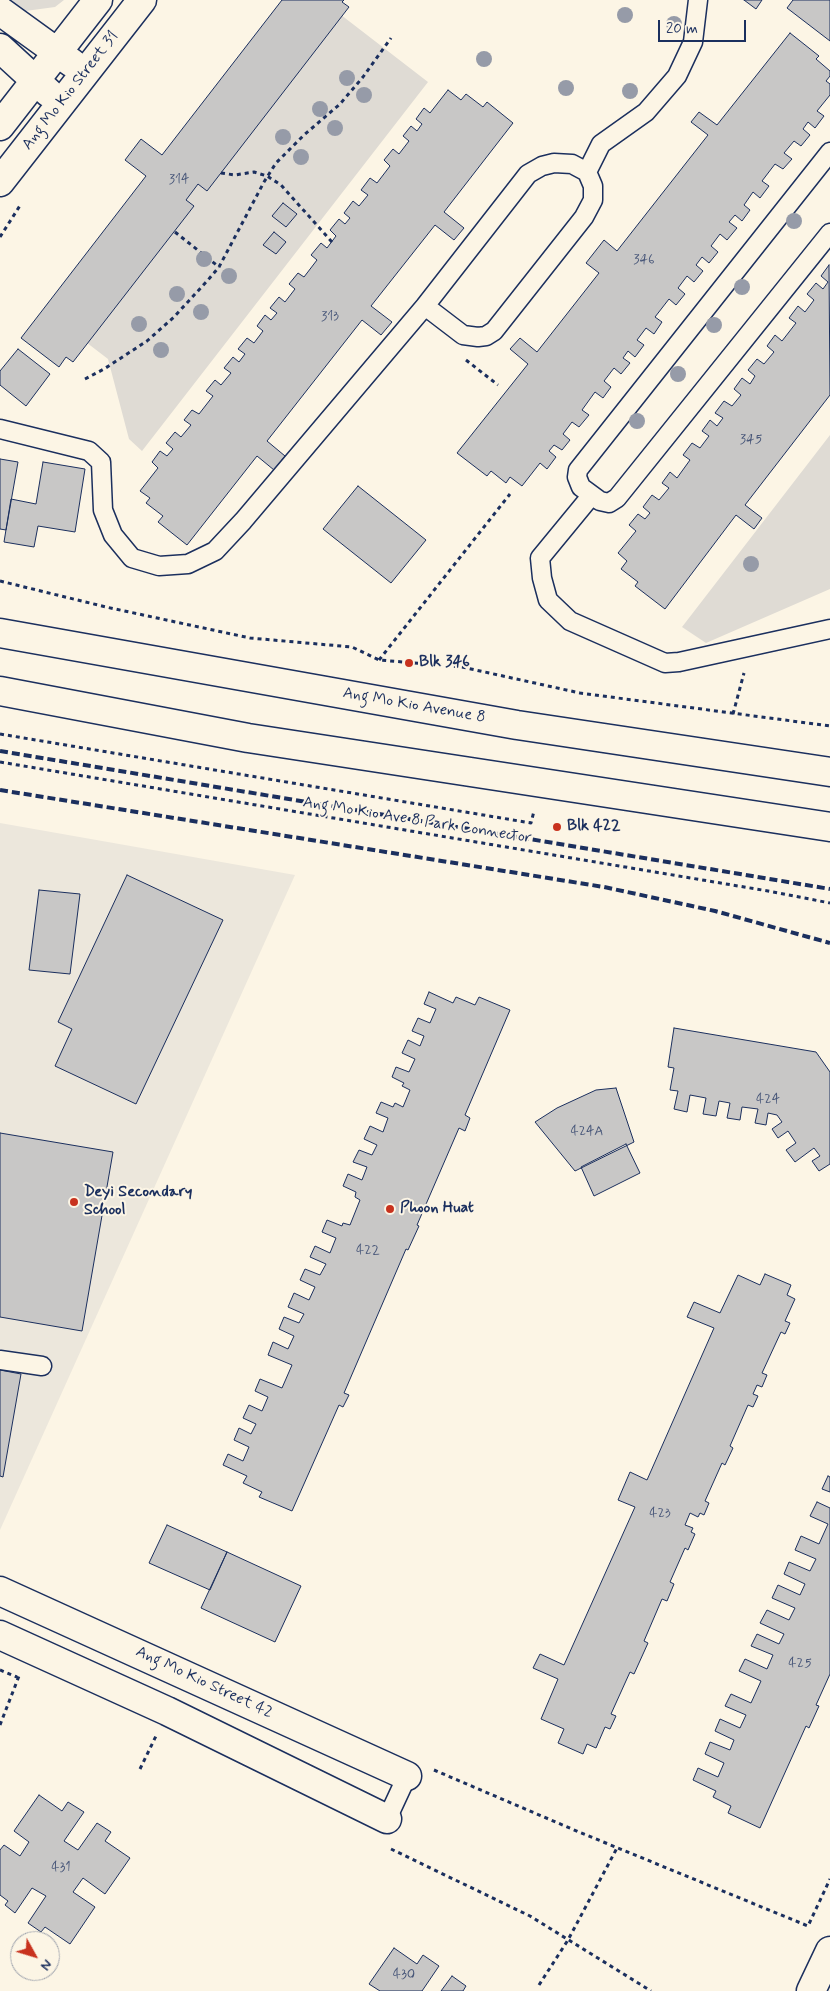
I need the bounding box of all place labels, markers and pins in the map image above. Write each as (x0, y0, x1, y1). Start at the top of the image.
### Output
place label: Blk 346 (419, 653, 470, 673)
marker: Blk 346 (403, 657, 415, 669)
place label: Blk 422 (567, 817, 621, 837)
marker: Blk 422 (551, 821, 563, 833)
place label: Deyi Secondary School (84, 1183, 192, 1221)
marker: Deyi Secondary School (68, 1196, 80, 1208)
place label: Phoon Huat (400, 1199, 474, 1219)
marker: Phoon Huat (384, 1203, 396, 1215)

